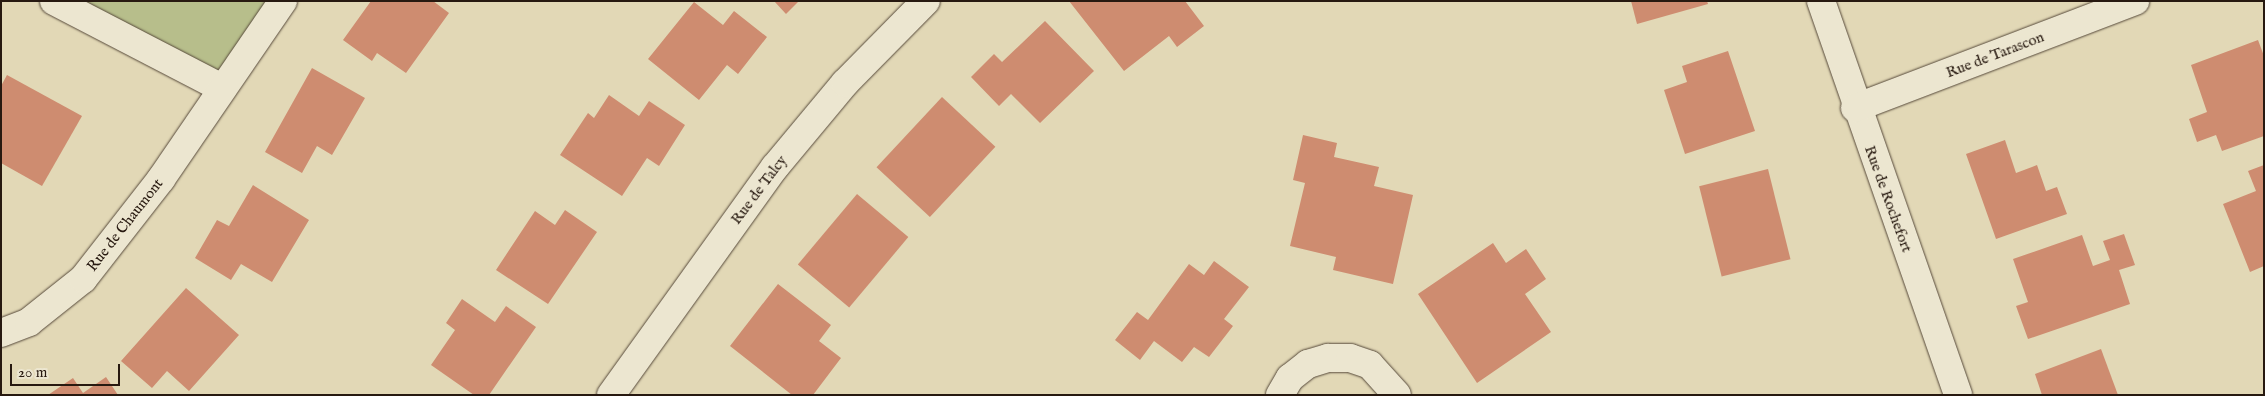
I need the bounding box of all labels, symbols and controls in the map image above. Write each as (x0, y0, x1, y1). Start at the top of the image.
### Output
street label: Rue de Tarascon (1943, 28, 2047, 82)
street label: Rue de Rochefort (1860, 143, 1916, 255)
street label: Rue de Talcy (727, 152, 791, 228)
street label: Rue de Chaumont (83, 175, 167, 275)
scale bar (12, 354, 122, 386)
text: 20 m (18, 363, 47, 382)

